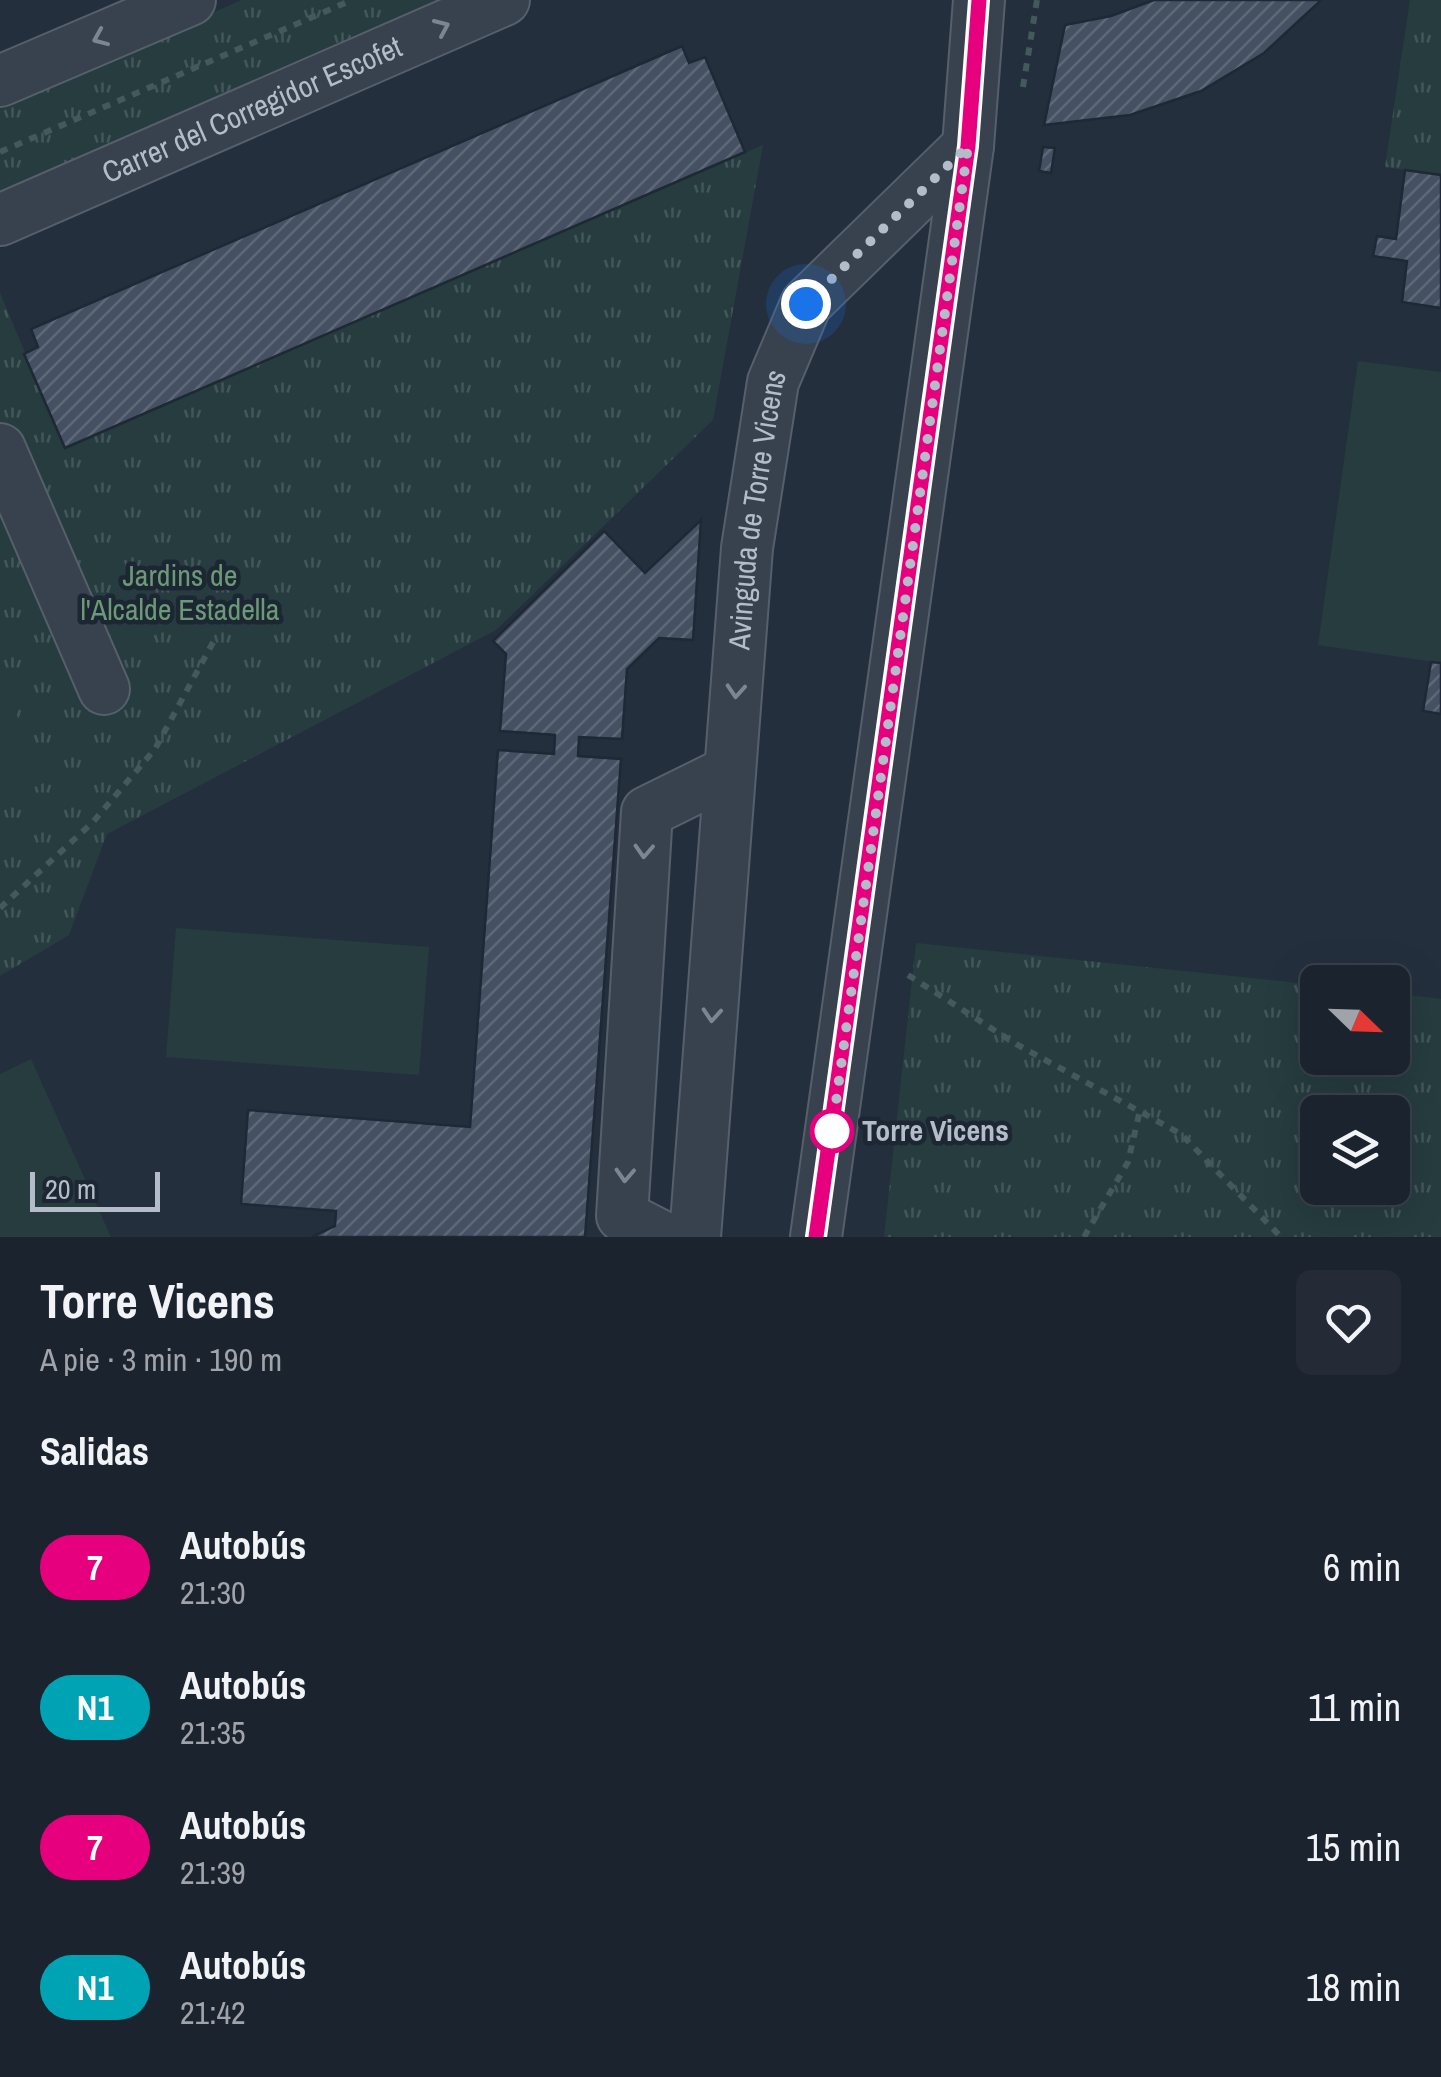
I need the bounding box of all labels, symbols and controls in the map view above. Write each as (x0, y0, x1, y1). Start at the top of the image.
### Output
one-way arrow (432, 19, 450, 39)
one-way arrow (92, 26, 110, 46)
street label: Carrer del Corregidor Escofet (96, 26, 408, 192)
your location (781, 279, 831, 329)
street label: Avinguda de Torre Vicens (718, 363, 795, 652)
park label: Jardins de l'Alcalde Estadella (81, 555, 280, 629)
one-way arrow (726, 684, 748, 700)
one-way arrow (634, 843, 655, 859)
north arrow (1300, 965, 1410, 1075)
map controls (1300, 965, 1410, 1205)
one-way arrow (702, 1008, 723, 1024)
button: layers (1300, 1095, 1410, 1205)
marker: Torre Vicens (811, 1110, 853, 1152)
place label: Torre Vicens (862, 1110, 1009, 1150)
scale bar (30, 1167, 160, 1212)
one-way arrow (615, 1168, 636, 1184)
text: 20 m (45, 1170, 96, 1208)
text: Torre Vicens (40, 1268, 275, 1333)
button: heart (1296, 1270, 1401, 1375)
text: A pie · 3 min · 190 m (40, 1338, 282, 1381)
text: Salidas (40, 1426, 149, 1477)
text: Autobús (180, 1520, 306, 1571)
text: 6 min (1323, 1542, 1401, 1593)
text: 7 (87, 1544, 103, 1591)
text: 21:30 (180, 1571, 246, 1614)
text: Autobús (180, 1660, 306, 1711)
text: 11 min (1308, 1682, 1401, 1733)
text: N1 (77, 1684, 113, 1731)
text: 21:35 (180, 1711, 246, 1754)
text: Autobús (180, 1800, 306, 1851)
text: 15 min (1306, 1822, 1401, 1873)
text: 7 (87, 1824, 103, 1871)
text: 21:39 (180, 1851, 246, 1894)
text: Autobús (180, 1940, 306, 1991)
text: 18 min (1306, 1962, 1401, 2013)
text: N1 (77, 1964, 113, 2011)
text: 21:42 (180, 1991, 246, 2034)

